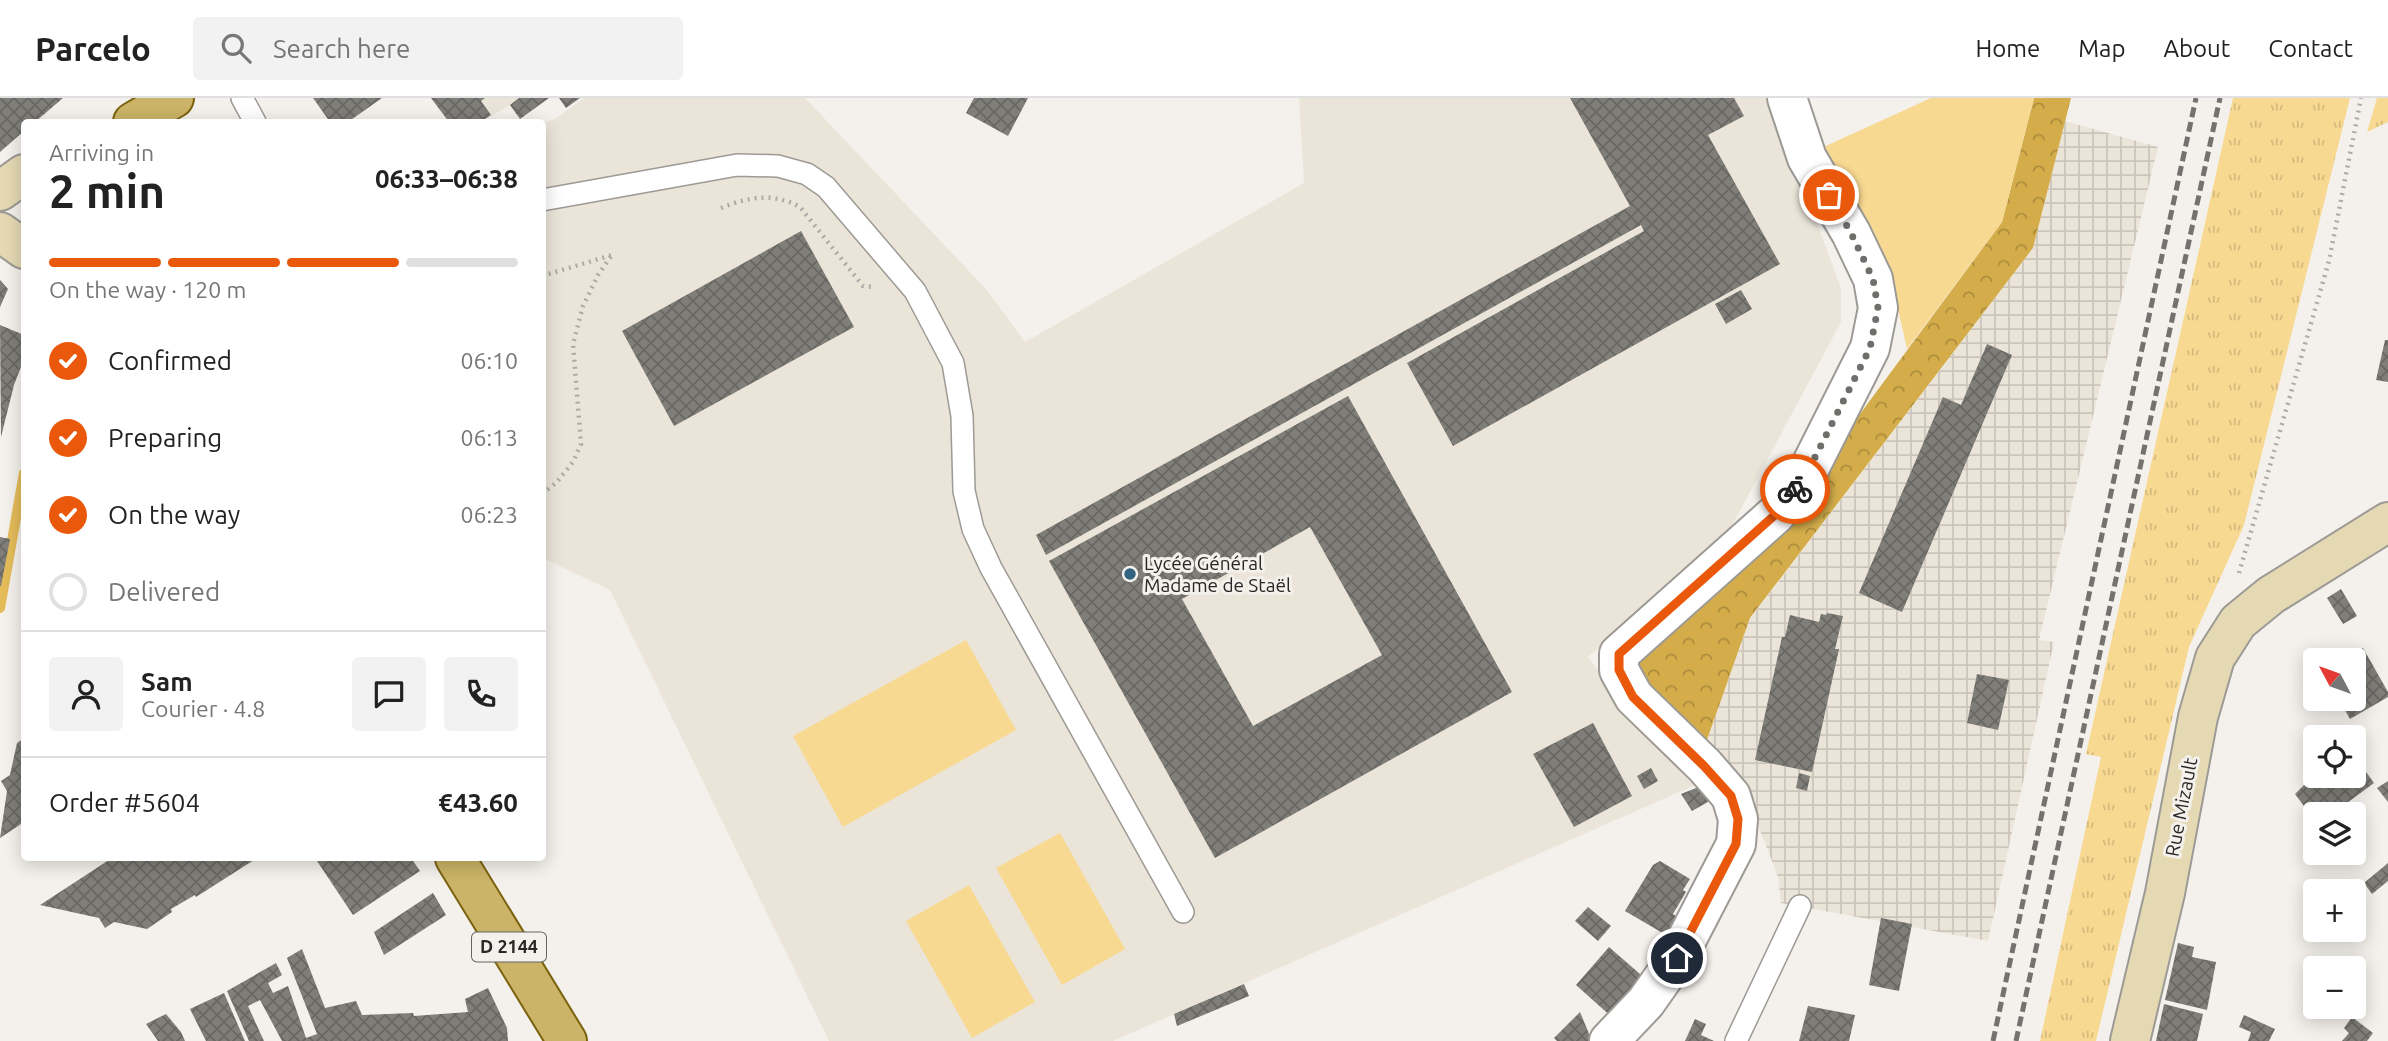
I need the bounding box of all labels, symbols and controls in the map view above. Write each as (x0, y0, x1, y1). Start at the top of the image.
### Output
search box (193, 17, 683, 80)
icon: search (217, 29, 255, 67)
text: Parcelo (35, 30, 151, 67)
text: Search here (273, 34, 410, 63)
text: Home (1975, 35, 2040, 62)
text: Map (2078, 35, 2125, 62)
text: About (2163, 35, 2230, 62)
text: Contact (2268, 35, 2353, 62)
text: Arriving in (49, 140, 154, 165)
text: 06:33–06:38 (375, 164, 518, 193)
text: 2 min (49, 165, 165, 217)
pin (1799, 165, 1859, 225)
icon: bag (1810, 176, 1848, 214)
text: On the way · 120 m (49, 277, 246, 302)
icon: check (49, 342, 87, 380)
text: Confirmed (108, 346, 232, 375)
text: 06:10 (460, 348, 518, 373)
icon: check (49, 419, 87, 457)
text: Preparing (108, 423, 222, 452)
text: 06:13 (460, 425, 518, 450)
courier (1760, 454, 1830, 524)
icon: bike (1776, 470, 1814, 508)
icon: check (49, 496, 87, 534)
text: On the way (108, 500, 240, 529)
text: 06:23 (460, 502, 518, 527)
place label: Lycée Général Madame de Staël (1144, 552, 1291, 596)
marker: Lycée Général Madame de Staël (1122, 566, 1138, 582)
text: Delivered (108, 577, 220, 606)
north arrow (2303, 648, 2366, 710)
map controls (2303, 648, 2366, 1019)
button: person (49, 657, 123, 731)
button: chat (352, 657, 426, 731)
button: phone (444, 657, 518, 731)
text: Sam (141, 667, 193, 696)
text: Courier · 4.8 (141, 696, 265, 721)
button: locate (2303, 725, 2366, 788)
street label: Rue Mizault (2161, 755, 2201, 858)
text: Order #5604 (49, 788, 200, 817)
text: €43.60 (438, 788, 518, 817)
button: layers (2303, 802, 2366, 865)
button: + (2303, 879, 2366, 942)
pin (1647, 928, 1707, 988)
road number: D 2144 (472, 932, 546, 962)
icon: home (1658, 939, 1696, 977)
button: − (2303, 956, 2366, 1019)

